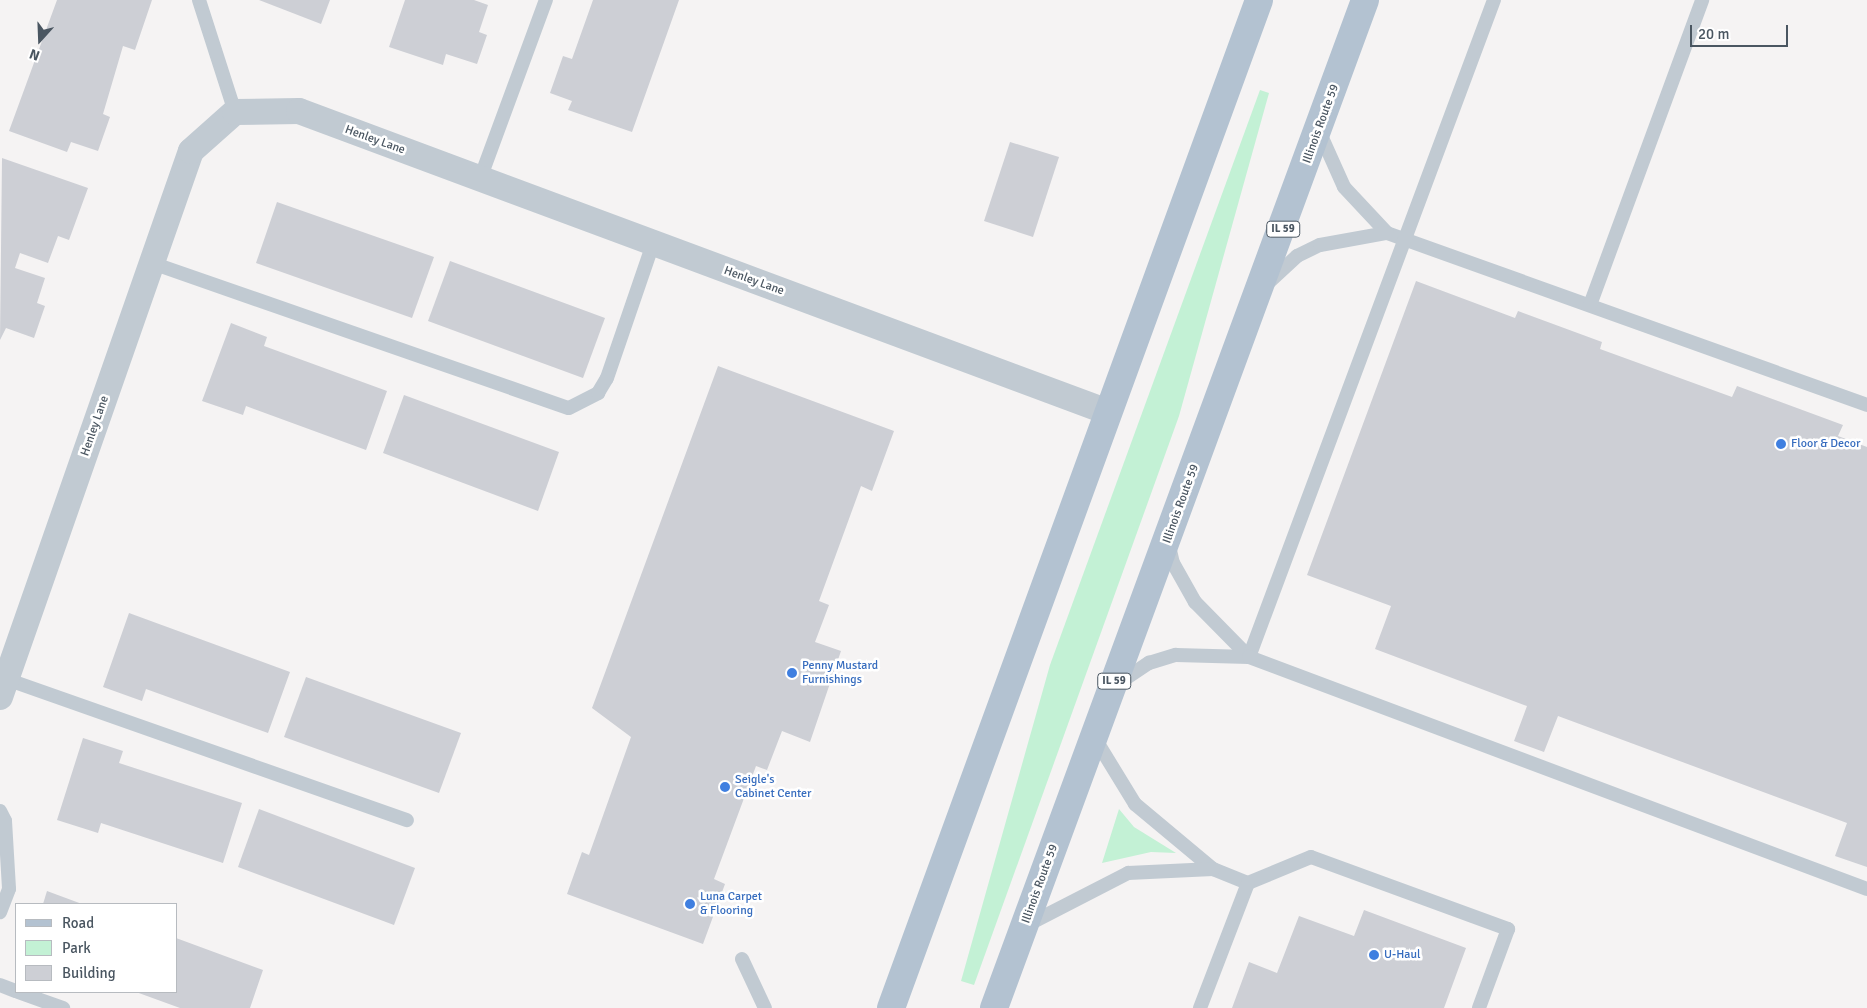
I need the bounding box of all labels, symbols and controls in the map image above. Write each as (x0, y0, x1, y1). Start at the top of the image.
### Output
north arrow (15, 15, 65, 65)
scale bar (1692, 15, 1790, 47)
text: 20 m (1698, 25, 1729, 43)
text: N (27, 45, 42, 64)
street label: Illinois Route 59 (1300, 82, 1342, 166)
street label: Henley Lane (343, 122, 407, 158)
road number: IL 59 (1266, 220, 1300, 238)
street label: Henley Lane (722, 263, 786, 299)
street label: Henley Lane (78, 394, 112, 458)
place label: Floor & Decor (1791, 437, 1860, 451)
marker: Floor & Decor (1775, 438, 1787, 450)
street label: Illinois Route 59 (1160, 462, 1202, 546)
place label: Penny Mustard Furnishings (802, 659, 878, 687)
marker: Penny Mustard Furnishings (786, 667, 798, 679)
road number: IL 59 (1096, 672, 1132, 689)
place label: Seigle's Cabinet Center (735, 773, 811, 801)
marker: Seigle's Cabinet Center (719, 781, 731, 793)
street label: Illinois Route 59 (1019, 842, 1061, 926)
place label: Luna Carpet & Flooring (700, 890, 762, 918)
marker: Luna Carpet & Flooring (684, 898, 696, 910)
legend (15, 903, 178, 993)
text: Road (62, 914, 94, 932)
text: Park (62, 939, 91, 957)
place label: U-Haul (1384, 948, 1420, 962)
marker: U-Haul (1368, 949, 1380, 961)
text: Building (62, 964, 116, 982)

